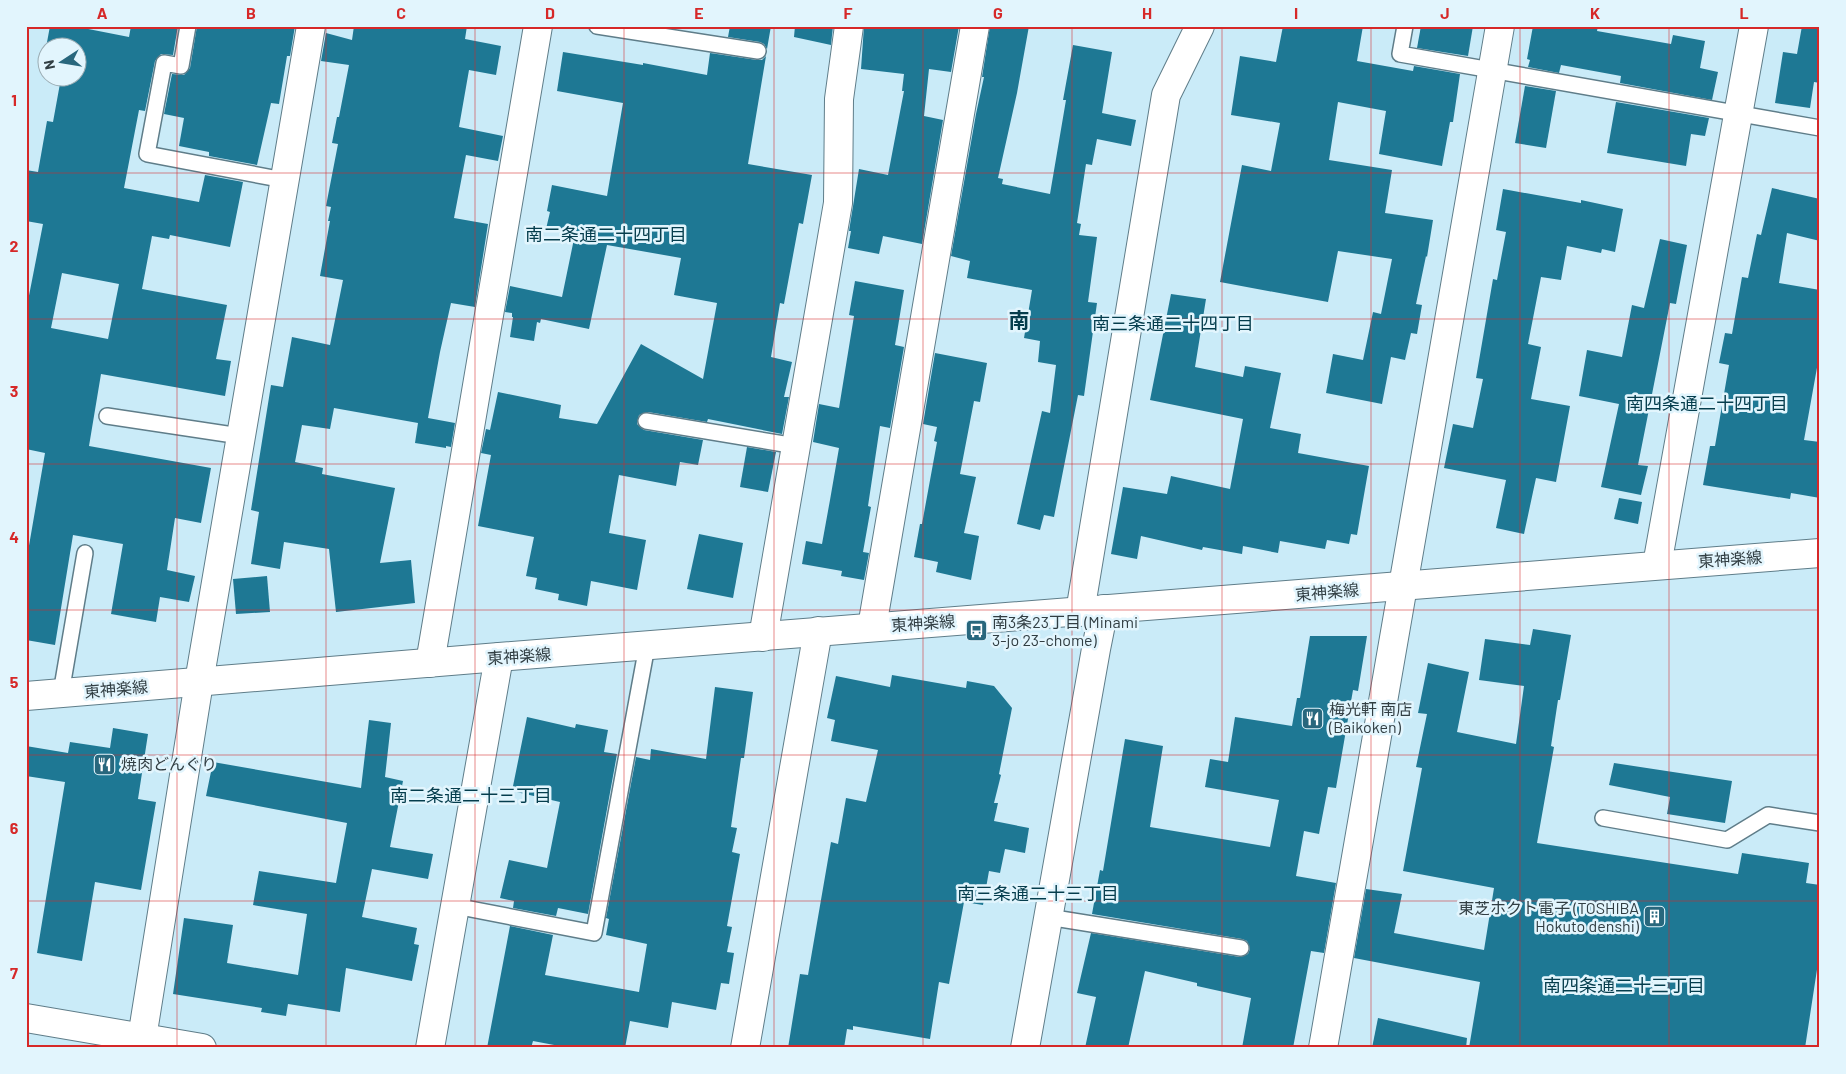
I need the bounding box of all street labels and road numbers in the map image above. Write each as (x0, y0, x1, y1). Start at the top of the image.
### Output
street label: 東神楽線 (1697, 547, 1763, 570)
street label: 東神楽線 (1294, 579, 1360, 604)
street label: 東神楽線 (890, 611, 956, 634)
street label: 東神楽線 (486, 644, 552, 667)
street label: 東神楽線 (83, 676, 149, 701)

